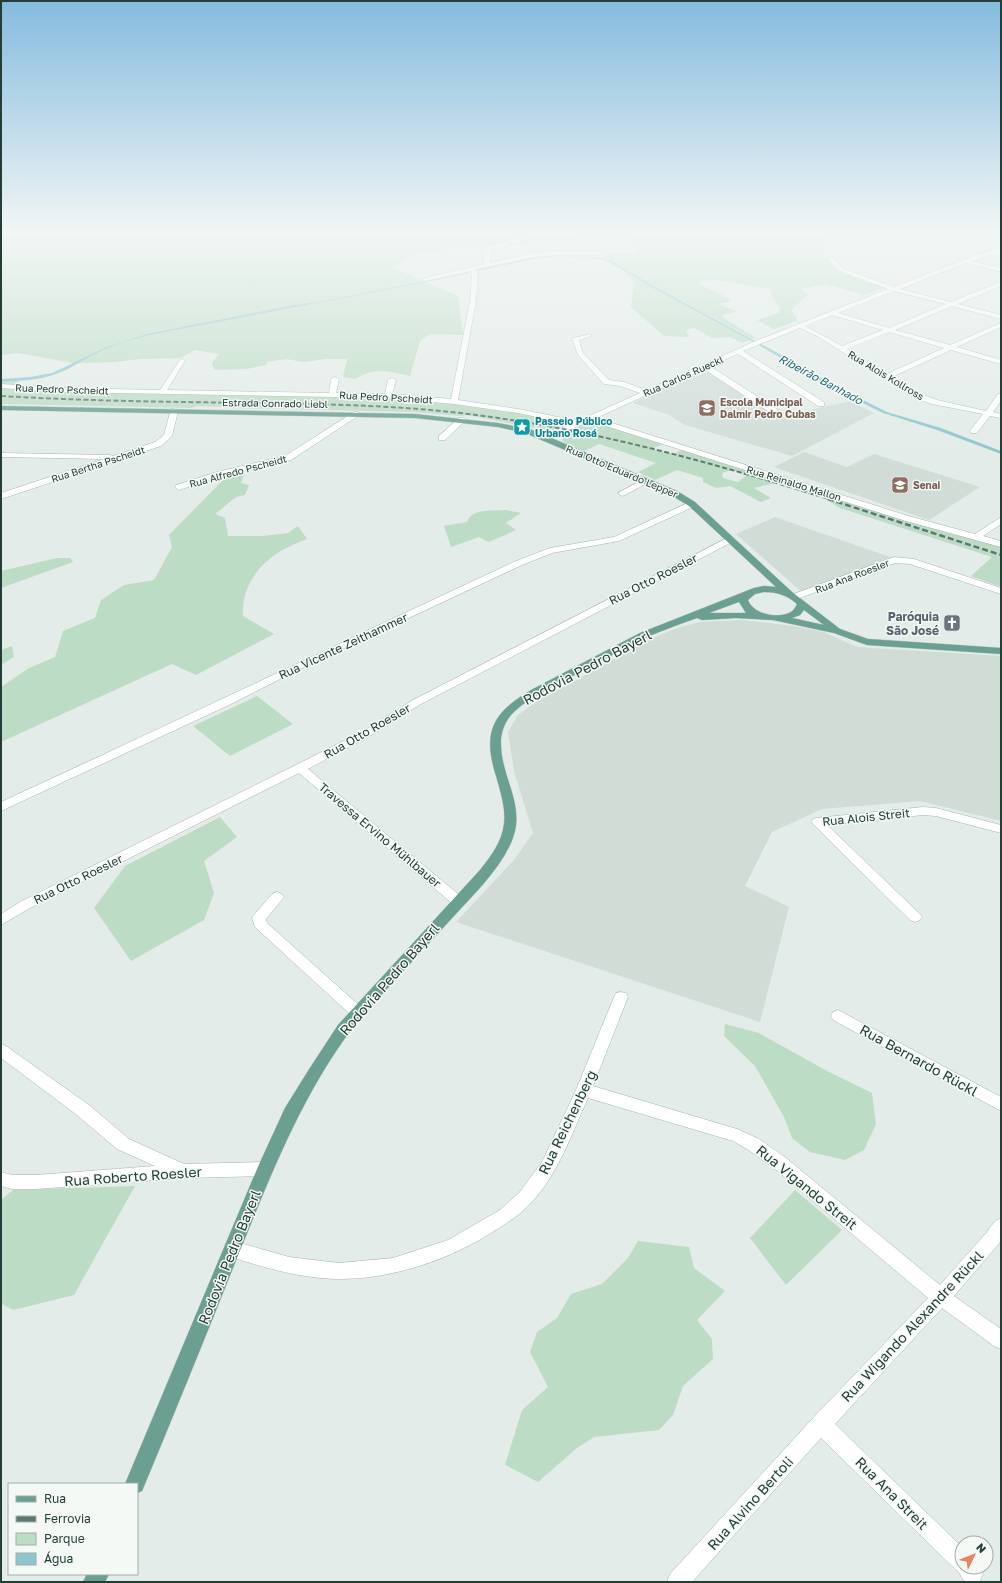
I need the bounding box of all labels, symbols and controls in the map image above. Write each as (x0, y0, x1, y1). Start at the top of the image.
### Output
street label: Rua Alois Kollross (846, 348, 926, 402)
water label: Ribeirão Banhado (777, 351, 866, 407)
street label: Rua Carlos Rueckl (641, 353, 725, 399)
street label: Rua Pedro Pscheidt (15, 381, 109, 397)
street label: Rua Pedro Pscheidt (339, 389, 433, 405)
street label: Estrada Conrado Liebl (222, 396, 328, 410)
place label: Escola Municipal Dalmir Pedro Cubas (720, 396, 816, 420)
school or university icon: Escola Municipal Dalmir Pedro Cubas (697, 398, 717, 418)
place label: Passeio Público Urbano Rosá (535, 415, 612, 439)
place icon: Passeio Público Urbano Rosá (512, 417, 532, 437)
street label: Rua Otto Eduardo Lepper (564, 442, 680, 500)
street label: Rua Bertha Pscheidt (50, 443, 146, 485)
street label: Rua Alfredo Pscheidt (188, 452, 288, 490)
street label: Rua Reinaldo Mallon (745, 463, 843, 503)
school or university icon: Senai (890, 475, 910, 495)
place label: Senai (913, 479, 940, 491)
street label: Rua Otto Roesler (606, 550, 700, 608)
street label: Rua Ana Roesler (813, 556, 891, 596)
street label: Rua Vicente Zeithammer (276, 609, 410, 683)
place label: Paróquia São José (886, 609, 939, 638)
church icon: Paróquia São José (942, 613, 962, 633)
street label: Rodovia Pedro Bayerl (520, 626, 654, 708)
street label: Rua Otto Roesler (321, 700, 413, 762)
street label: Travessa Ervino Mühlbauer (316, 779, 444, 891)
street label: Rua Alois Streit (821, 805, 911, 829)
street label: Rua Otto Roesler (31, 851, 125, 907)
street label: Rodovia Pedro Bayerl (336, 919, 442, 1039)
street label: Rua Bernardo Rückl (857, 1021, 981, 1099)
street label: Rua Reichenberg (534, 1067, 600, 1177)
street label: Rua Vigando Streit (753, 1141, 861, 1233)
street label: Rua Roberto Roesler (64, 1163, 203, 1189)
street label: Rodovia Pedro Bayerl (194, 1187, 264, 1327)
street label: Rua Wigando Alexandre Rückl (837, 1247, 987, 1405)
street label: Rua Alvino Bertoli (704, 1453, 796, 1553)
street label: Rua Ana Streit (852, 1453, 932, 1533)
legend (8, 1483, 138, 1575)
text: Rua (44, 1491, 66, 1506)
text: Ferrovia (44, 1511, 91, 1526)
text: Parque (44, 1531, 85, 1546)
north arrow (954, 1535, 994, 1575)
text: N (974, 1540, 989, 1555)
text: Água (44, 1551, 73, 1566)

